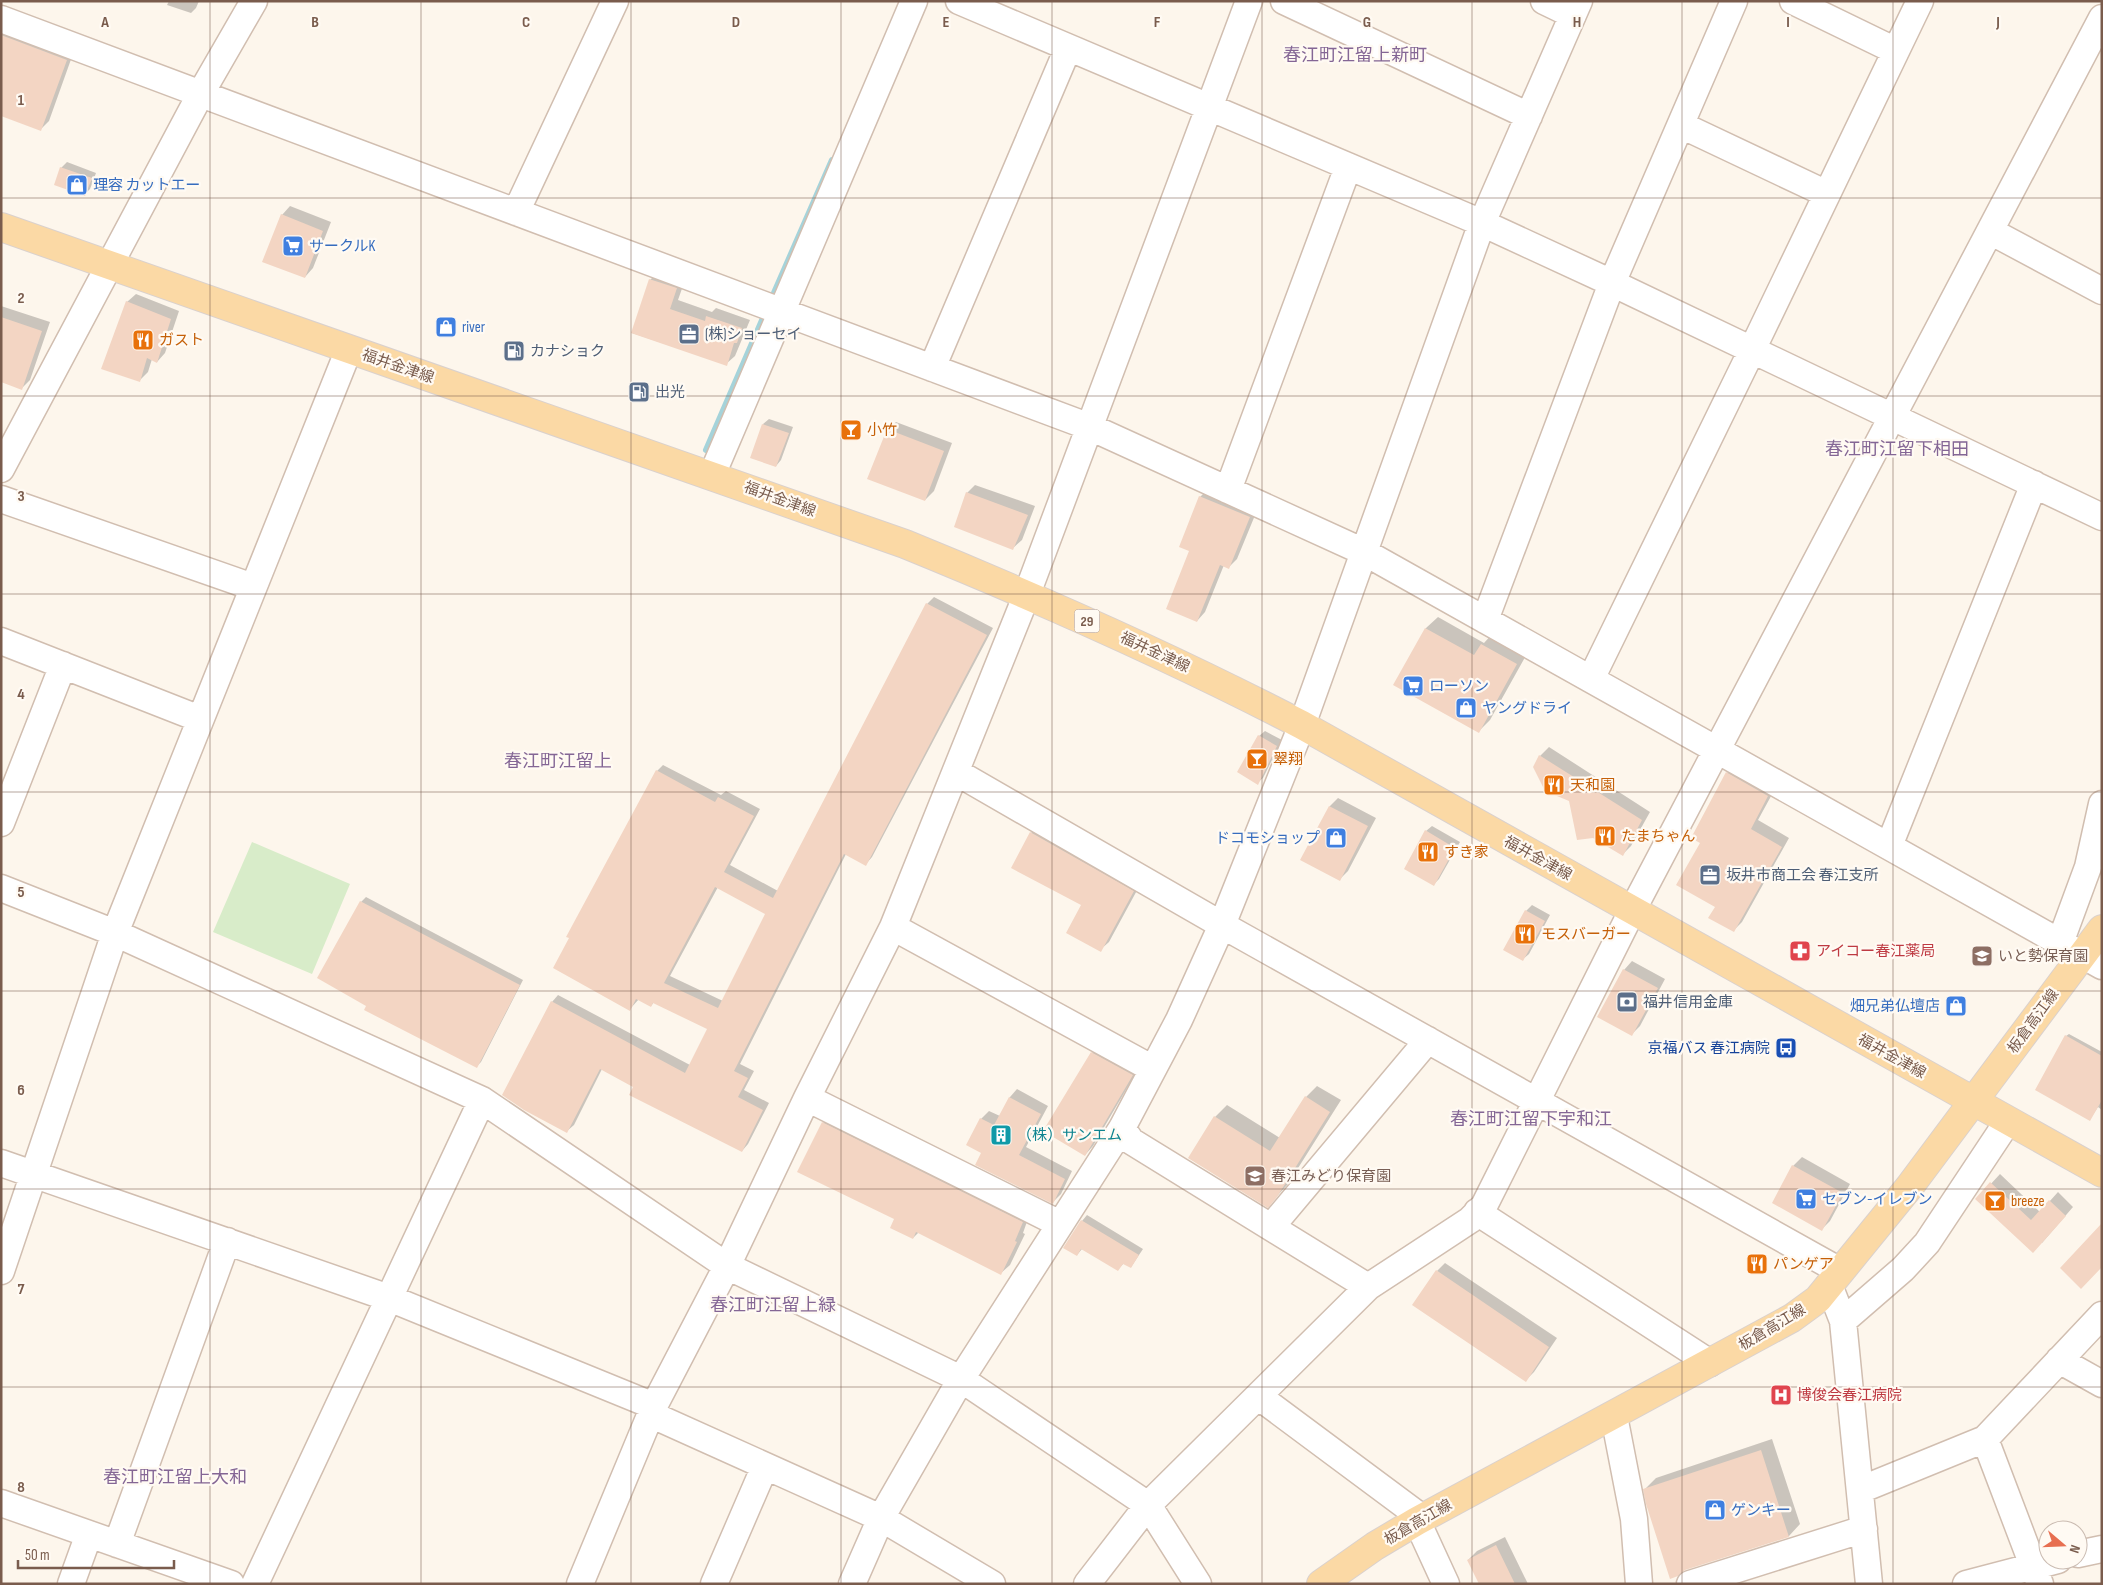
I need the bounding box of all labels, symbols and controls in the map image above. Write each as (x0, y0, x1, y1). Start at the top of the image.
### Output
text: A (100, 13, 109, 32)
text: B (311, 13, 319, 32)
text: C (522, 13, 530, 32)
text: D (732, 13, 740, 32)
text: E (943, 13, 950, 32)
text: F (1154, 13, 1161, 32)
text: G (1363, 13, 1371, 32)
text: H (1573, 13, 1581, 32)
text: I (1786, 13, 1790, 32)
text: J (1995, 13, 2000, 32)
district label: 春江町江留上新町 (1283, 45, 1427, 66)
text: 1 (18, 91, 25, 110)
shop icon: 理容 カットエー (65, 173, 89, 197)
place label: 理容 カットエー (93, 176, 200, 195)
supermarket icon: サークルK (281, 234, 305, 258)
place label: サークルK (309, 237, 376, 256)
text: 2 (17, 289, 25, 308)
shop icon: river (434, 315, 458, 339)
place label: river (462, 318, 486, 337)
office icon: (株)ショーセイ (677, 322, 701, 346)
place label: (株)ショーセイ (705, 325, 802, 344)
restaurant icon: ガスト (131, 328, 155, 352)
place label: ガスト (159, 331, 204, 350)
fuel station icon: カナショク (502, 339, 526, 363)
place label: カナショク (530, 342, 605, 361)
street label: 福井金津線 (359, 345, 436, 388)
fuel station icon: 出光 (627, 380, 651, 404)
place label: 出光 (655, 383, 685, 402)
bar icon: 小竹 (839, 418, 863, 442)
place label: 小竹 (867, 421, 897, 440)
district label: 春江町江留下相田 (1825, 439, 1969, 460)
street label: 福井金津線 (741, 478, 818, 521)
text: 3 (17, 487, 25, 506)
road number: 29 (1074, 610, 1100, 632)
street label: 福井金津線 (1117, 628, 1193, 677)
supermarket icon: ローソン (1401, 674, 1425, 698)
place label: ローソン (1429, 677, 1489, 696)
text: 4 (17, 685, 25, 704)
shop icon: ヤングドライ (1454, 696, 1478, 720)
place label: ヤングドライ (1482, 699, 1572, 718)
bar icon: 翠翔 (1245, 747, 1269, 771)
place label: 翠翔 (1273, 750, 1303, 769)
district label: 春江町江留上 (504, 751, 612, 772)
restaurant icon: 天和園 (1542, 773, 1566, 797)
place label: 天和園 (1570, 776, 1615, 795)
restaurant icon: たまちゃん (1593, 824, 1617, 848)
shop icon: ドコモショップ (1324, 826, 1348, 850)
place label: たまちゃん (1621, 827, 1696, 846)
place label: ドコモショップ (1215, 829, 1320, 848)
street label: 福井金津線 (1500, 832, 1575, 885)
restaurant icon: すき家 (1416, 840, 1440, 864)
place label: すき家 (1444, 843, 1489, 862)
office icon: 坂井市商工会 春江支所 (1698, 863, 1722, 887)
place label: 坂井市商工会 春江支所 (1726, 866, 1878, 885)
text: 5 (17, 883, 25, 902)
restaurant icon: モスバーガー (1513, 922, 1537, 946)
place label: モスバーガー (1541, 925, 1631, 944)
pharmacy icon: アイコー春江薬局 (1788, 939, 1812, 963)
place label: アイコー春江薬局 (1816, 942, 1935, 961)
school or university icon: いと勢保育園 (1970, 944, 1994, 968)
place label: いと勢保育園 (1998, 947, 2088, 966)
street label: 板倉高江線 (2004, 985, 2063, 1057)
bank icon: 福井信用金庫 (1615, 990, 1639, 1014)
place label: 福井信用金庫 (1643, 993, 1733, 1012)
shop icon: 畑兄弟仏壇店 (1944, 994, 1968, 1018)
place label: 畑兄弟仏壇店 (1850, 997, 1940, 1016)
street label: 福井金津線 (1854, 1030, 1929, 1083)
bus stop icon: 京福バス 春江病院 (1774, 1036, 1798, 1060)
place label: 京福バス 春江病院 (1648, 1039, 1770, 1058)
text: 6 (17, 1081, 25, 1100)
district label: 春江町江留下宇和江 (1450, 1109, 1612, 1130)
building icon: （株）サンエム (989, 1123, 1013, 1147)
place label: （株）サンエム (1017, 1126, 1122, 1145)
school or university icon: 春江みどり保育園 (1243, 1164, 1267, 1188)
place label: 春江みどり保育園 (1271, 1167, 1391, 1186)
supermarket icon: セブン-イレブン (1794, 1187, 1818, 1211)
bar icon: breeze (1983, 1189, 2007, 1213)
place label: セブン-イレブン (1822, 1190, 1933, 1209)
place label: breeze (2011, 1192, 2045, 1211)
restaurant icon: パンゲア (1745, 1252, 1769, 1276)
place label: パンゲア (1773, 1255, 1834, 1274)
text: 7 (18, 1280, 25, 1299)
district label: 春江町江留上緑 (710, 1295, 836, 1316)
street label: 板倉高江線 (1735, 1300, 1809, 1355)
hospital icon: 博俊会春江病院 (1769, 1383, 1793, 1407)
place label: 博俊会春江病院 (1797, 1386, 1902, 1405)
district label: 春江町江留上大和 (103, 1467, 247, 1488)
text: 8 (17, 1478, 25, 1497)
street label: 板倉高江線 (1381, 1495, 1455, 1549)
shop icon: ゲンキー (1703, 1498, 1727, 1522)
place label: ゲンキー (1731, 1501, 1791, 1520)
north arrow (2038, 1520, 2088, 1570)
scale bar (18, 1538, 174, 1570)
text: N (2066, 1543, 2084, 1555)
text: 50 m (25, 1546, 50, 1565)

